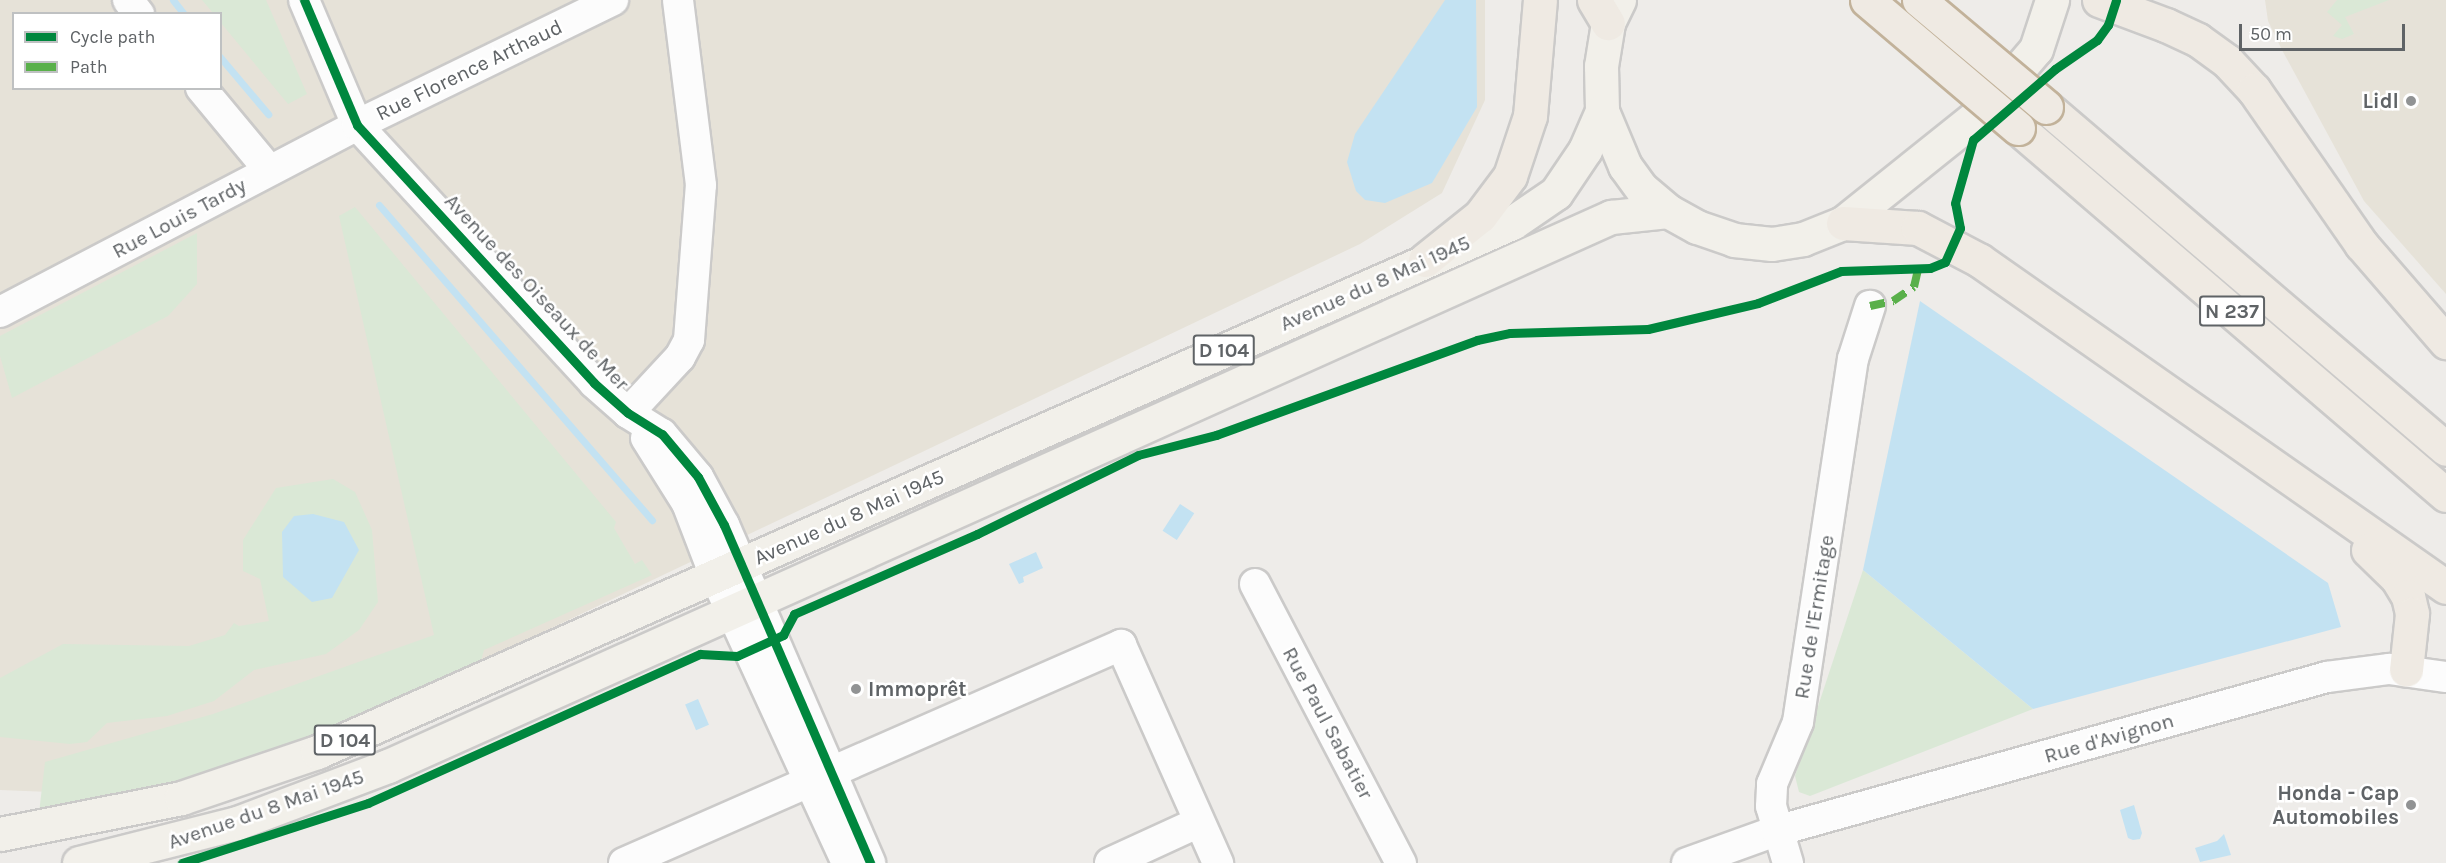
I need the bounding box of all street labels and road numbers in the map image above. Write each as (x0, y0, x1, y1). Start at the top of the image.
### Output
street label: Rue Florence Arthaud (372, 14, 566, 126)
street label: Rue Louis Tardy (108, 172, 250, 264)
street label: Avenue des Oiseaux de Mer (439, 189, 635, 395)
street label: Avenue du 8 Mai 1945 (1276, 230, 1474, 336)
road number: N 237 (2199, 294, 2265, 328)
road number: D 104 (1192, 333, 1256, 367)
street label: Avenue du 8 Mai 1945 (750, 464, 948, 570)
street label: Rue de l'Ermitage (1789, 533, 1839, 701)
street label: Rue Paul Sabatier (1277, 643, 1379, 803)
street label: Rue d'Avignon (2041, 707, 2177, 769)
road number: D 104 (314, 723, 376, 757)
street label: Avenue du 8 Mai 1945 (165, 764, 367, 854)

